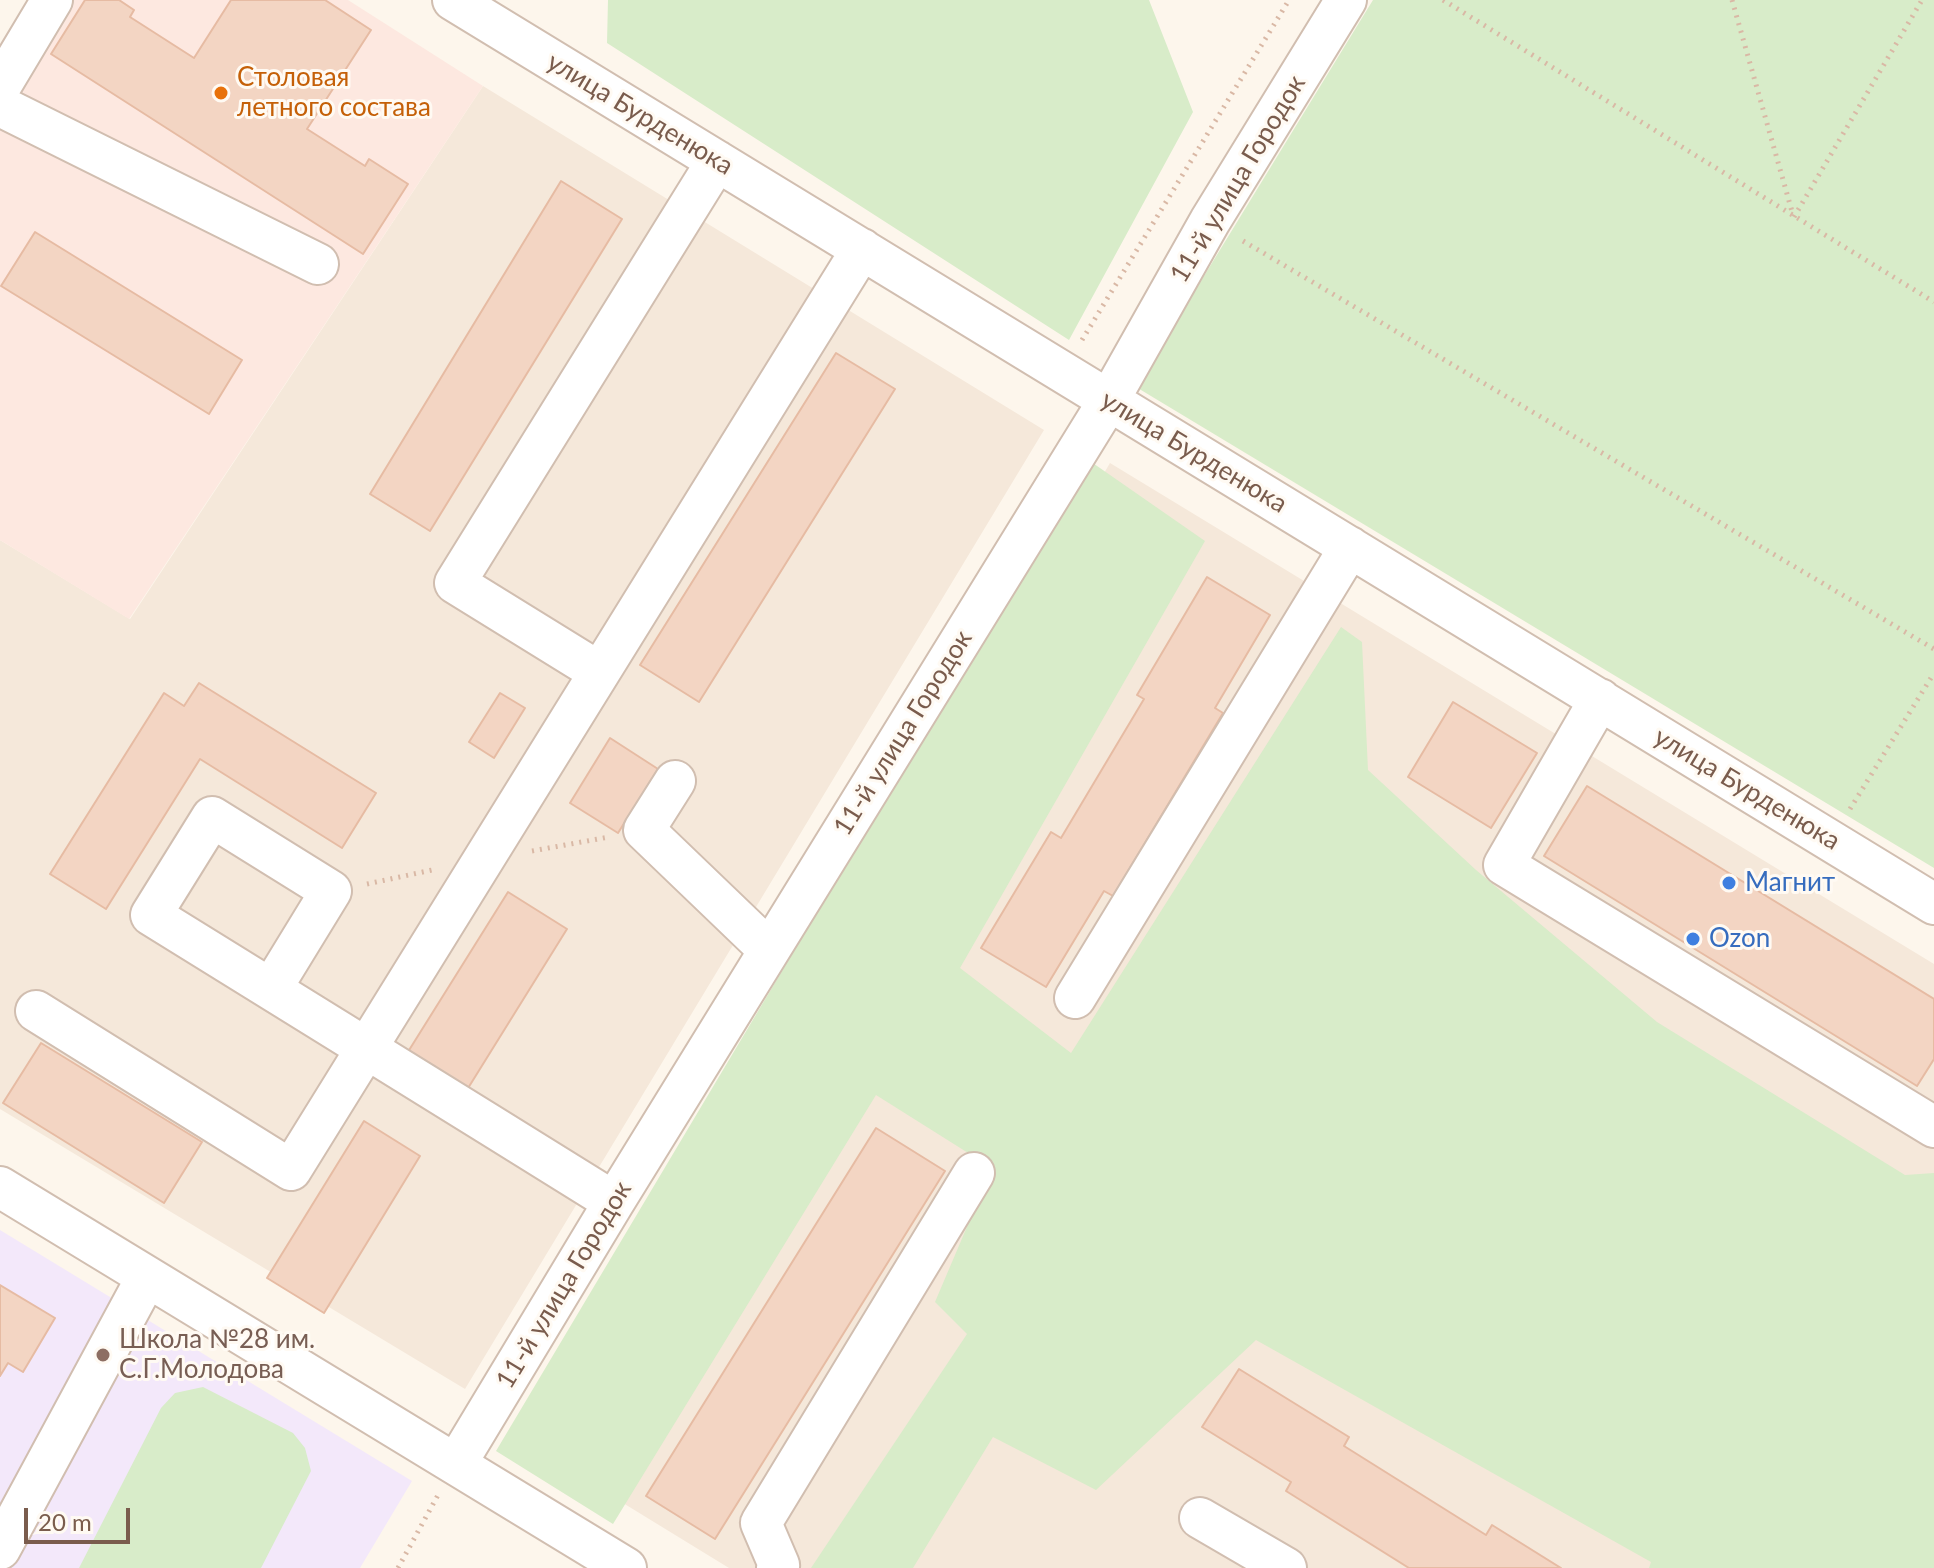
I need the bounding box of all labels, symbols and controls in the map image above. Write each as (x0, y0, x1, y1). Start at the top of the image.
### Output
street label: улица Бурденюка (541, 46, 739, 182)
place label: Столовая летного состава (237, 62, 431, 124)
street label: 11-й улица Городок (1164, 70, 1312, 288)
marker: Столовая летного состава (212, 84, 230, 102)
street label: улица Бурденюка (1095, 384, 1293, 520)
street label: 11-й улица Городок (827, 625, 979, 841)
street label: улица Бурденюка (1648, 721, 1846, 857)
place label: Магнит (1745, 867, 1835, 899)
marker: Магнит (1720, 874, 1738, 892)
place label: Ozon (1709, 923, 1770, 955)
marker: Ozon (1684, 930, 1702, 948)
street label: 11-й улица Городок (490, 1176, 638, 1394)
place label: Школа №28 им. С.Г.Молодова (119, 1324, 315, 1386)
marker: Школа №28 им. С.Г.Молодова (94, 1346, 112, 1364)
scale bar (28, 1492, 134, 1542)
text: 20 m (38, 1507, 92, 1536)

